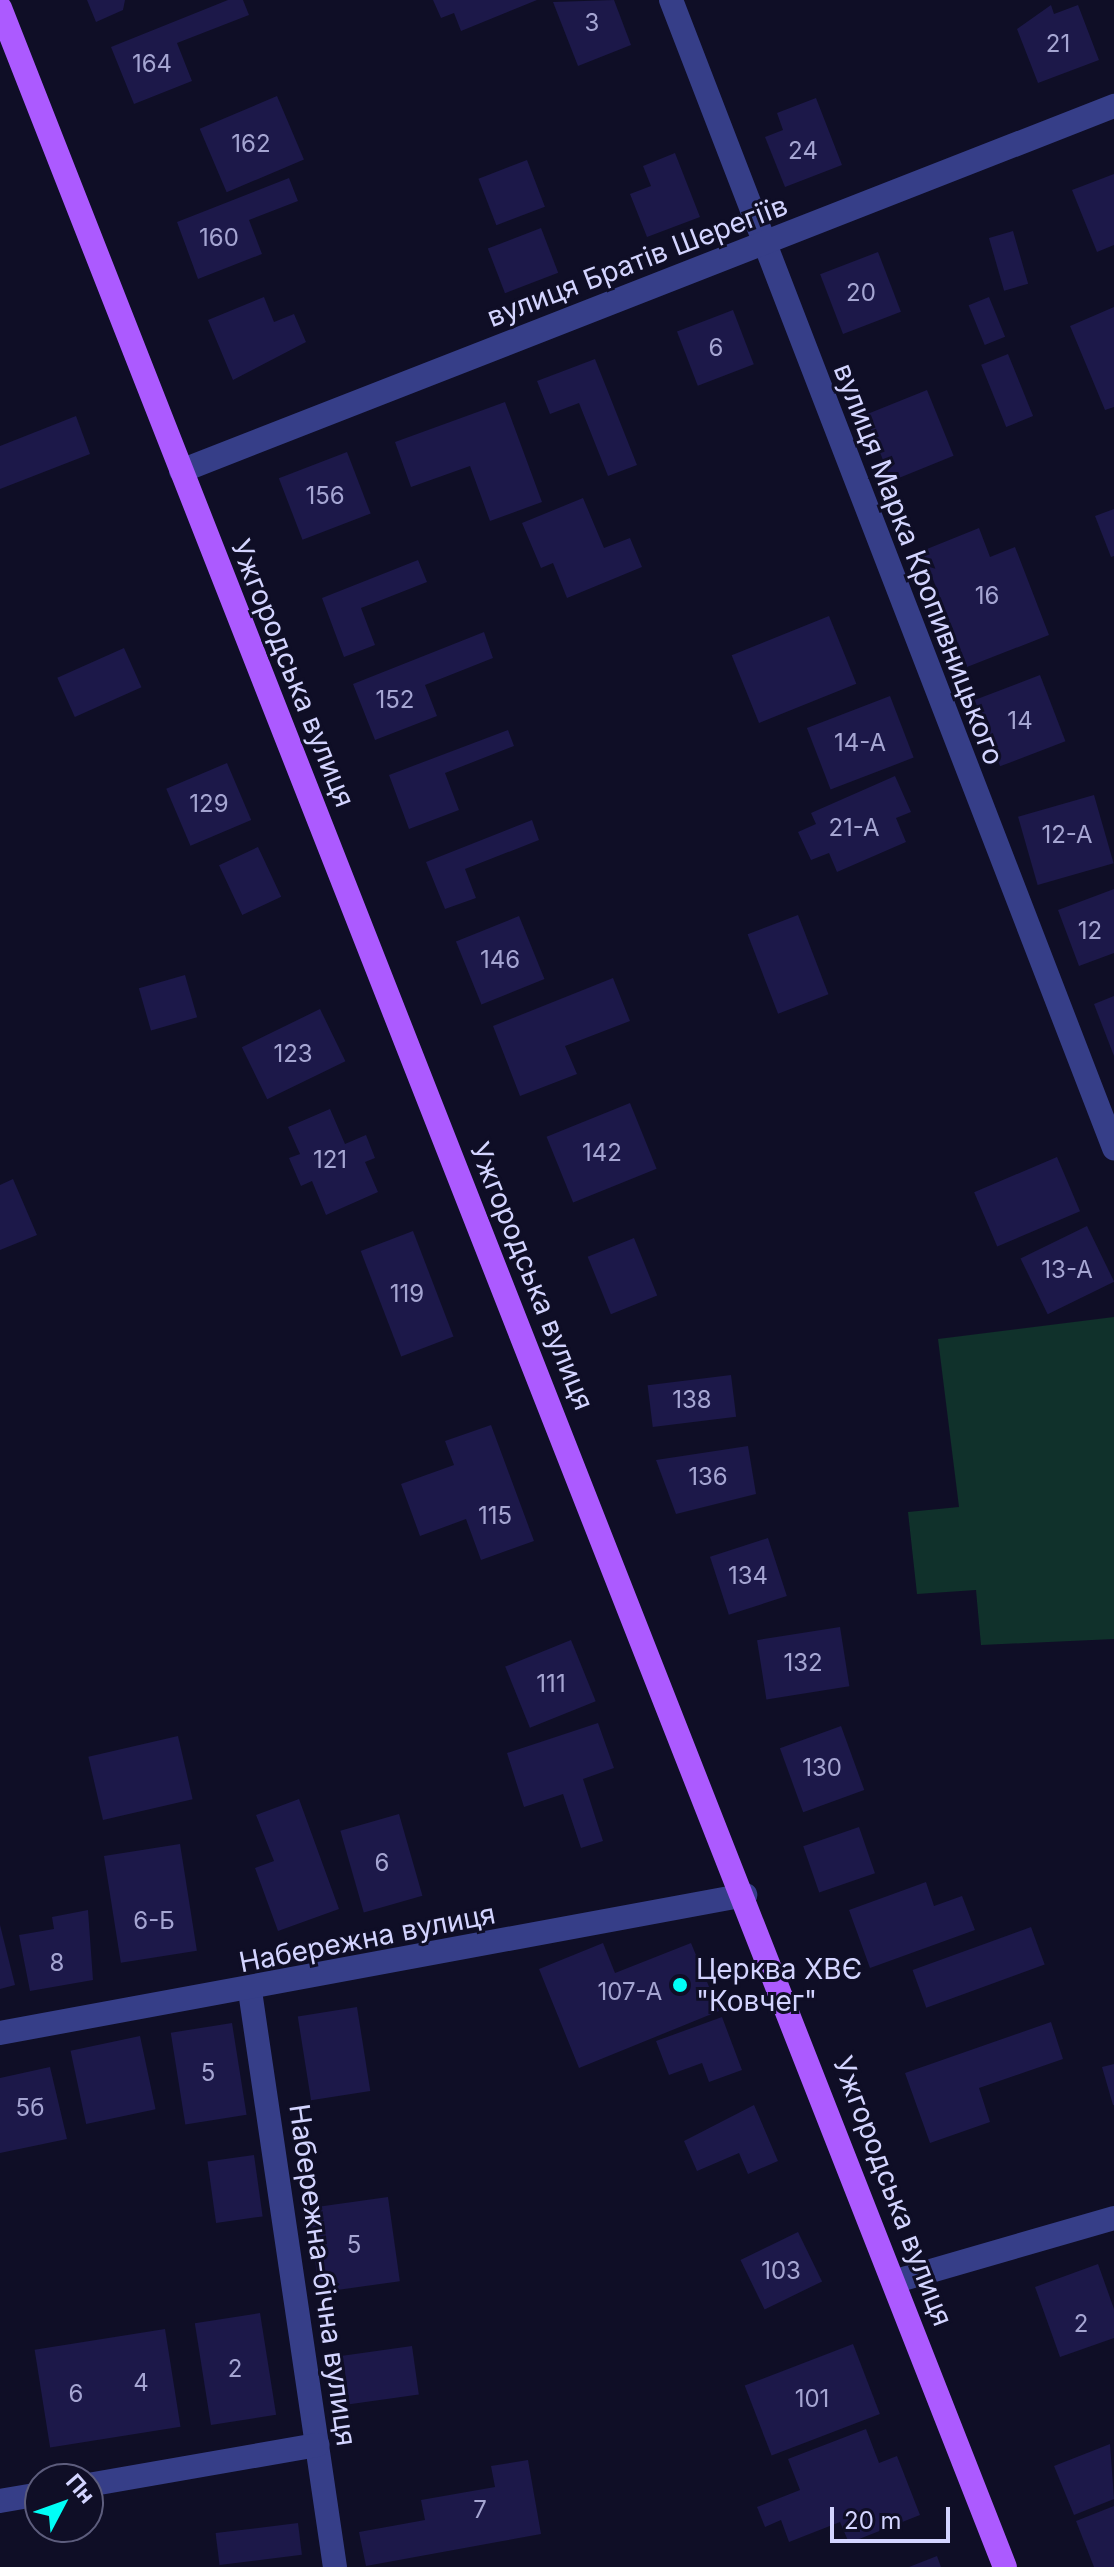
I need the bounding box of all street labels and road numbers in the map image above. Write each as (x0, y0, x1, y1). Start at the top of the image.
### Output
street label: вулиця Братів Шерегіїв (482, 188, 792, 334)
street label: вулиця Марка Кропивницького (827, 359, 1011, 769)
street label: Ужгородська вулиця (224, 534, 362, 812)
street label: Ужгородська вулиця (463, 1137, 601, 1415)
street label: Набережна вулиця (236, 1897, 498, 1979)
street label: Ужгородська вулиця (826, 2052, 960, 2330)
street label: Набережна-бічна вулиця (282, 2102, 364, 2448)

